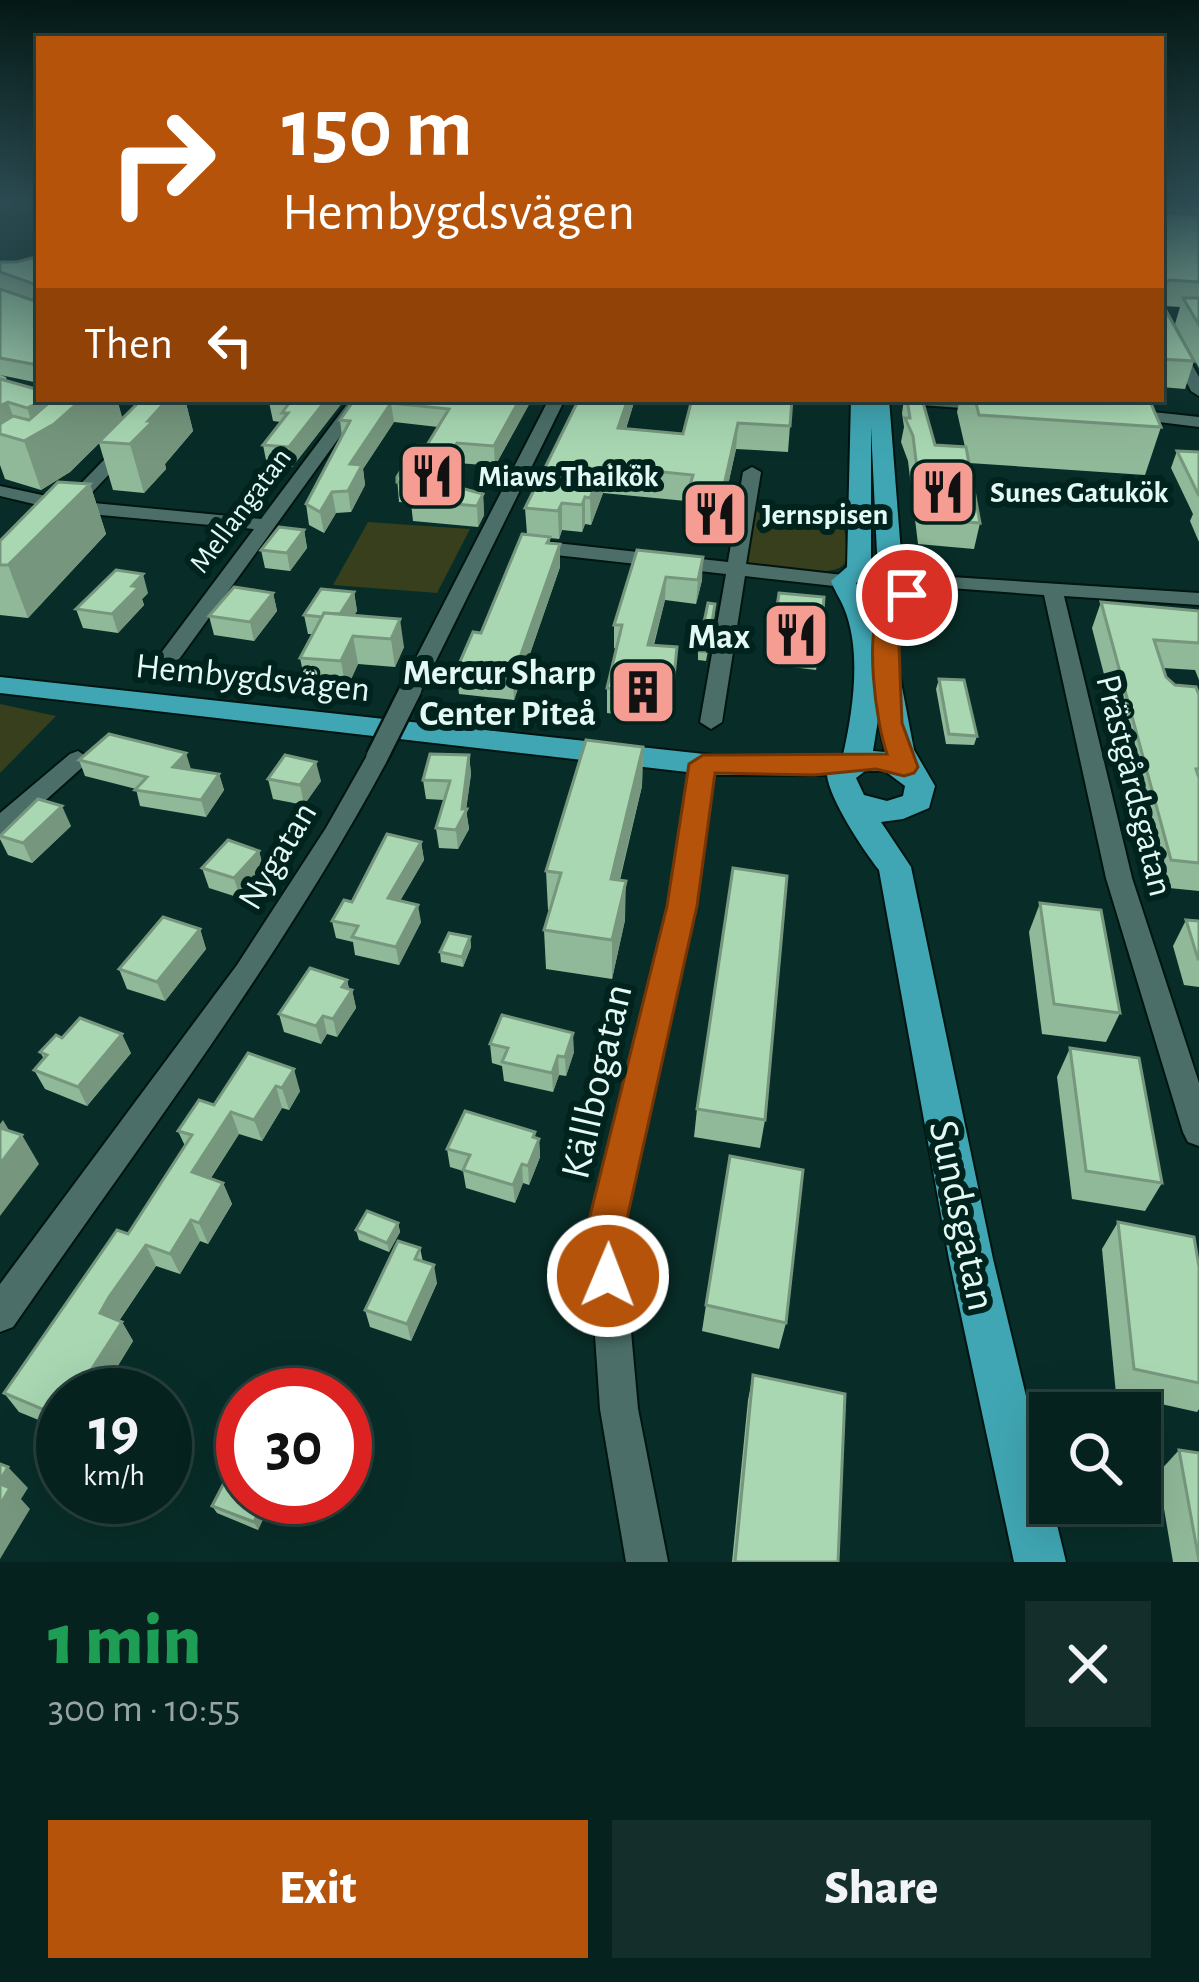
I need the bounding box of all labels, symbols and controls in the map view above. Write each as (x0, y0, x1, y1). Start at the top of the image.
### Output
icon: right (84, 84, 240, 240)
text: 150 m (282, 88, 473, 172)
text: Hembygdsvägen (282, 186, 635, 240)
icon: left (197, 312, 263, 378)
text: Then (84, 322, 173, 367)
restaurant icon: Miaws Thaikök (397, 441, 467, 511)
street label: Mellangatan (184, 443, 297, 579)
restaurant icon: Sunes Gatukök (908, 457, 978, 527)
place label: Miaws Thaikök (478, 462, 659, 492)
place label: Sunes Gatukök (990, 478, 1169, 508)
restaurant icon: Jernspisen (680, 479, 750, 549)
place label: Jernspisen (762, 500, 888, 530)
pin (856, 544, 958, 646)
icon: arrive (874, 562, 940, 628)
restaurant icon: Max (761, 600, 831, 670)
place label: Max (688, 619, 750, 655)
street label: Hembygdsvägen (134, 648, 372, 708)
place label: Mercur Sharp Center Piteå (403, 655, 596, 732)
building icon: Mercur Sharp Center Piteå (608, 657, 678, 727)
street label: Prästgårdsgatan (1089, 671, 1179, 900)
street label: Nygatan (232, 796, 324, 916)
street label: Källbogatan (554, 980, 640, 1183)
street label: Sundsgatan (921, 1117, 1003, 1314)
position arrow (545, 1213, 671, 1339)
speed limit sign: 30 (216, 1368, 372, 1524)
map controls (1029, 1392, 1161, 1524)
button: search (1029, 1392, 1161, 1524)
text: 19 (89, 1401, 139, 1461)
text: km/h (83, 1461, 145, 1491)
button: close (1025, 1601, 1151, 1727)
text: 1 min (48, 1605, 201, 1677)
text: 300 m · 10:55 (48, 1690, 240, 1729)
button: Exit (48, 1820, 588, 1958)
button: Share (612, 1820, 1151, 1958)

